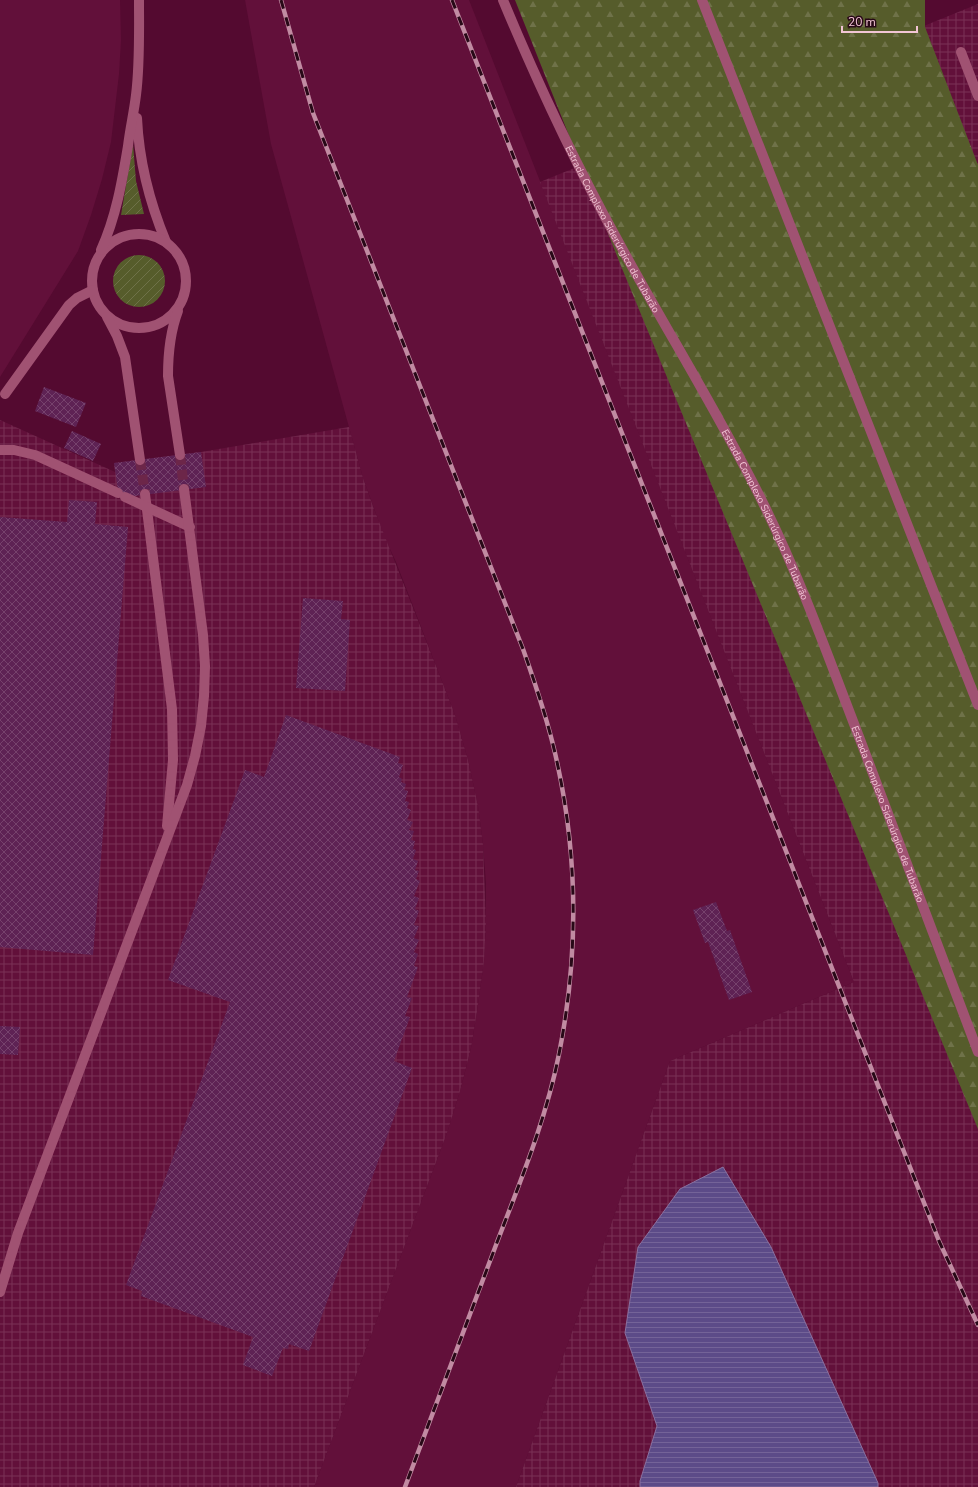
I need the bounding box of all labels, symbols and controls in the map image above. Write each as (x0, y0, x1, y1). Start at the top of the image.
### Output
scale bar (842, 8, 917, 34)
text: 20 m (848, 14, 876, 30)
street label: Estrada Complexo Siderúrgico de Tubarão (561, 143, 663, 316)
street label: Estrada Complexo Siderúrgico de Tubarão (718, 427, 812, 603)
street label: Estrada Complexo Siderúrgico de Tubarão (847, 724, 927, 905)

